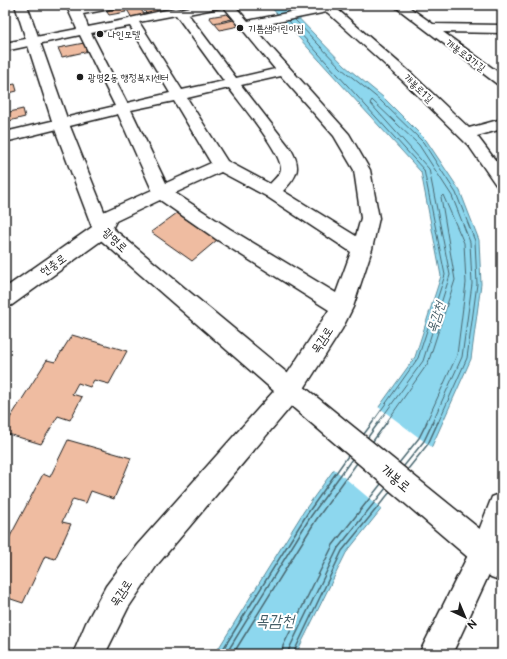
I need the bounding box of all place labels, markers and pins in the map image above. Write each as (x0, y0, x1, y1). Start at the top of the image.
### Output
marker: 기쁨샘어린이집 (235, 23, 245, 33)
place label: 기쁨샘어린이집 (248, 23, 304, 35)
marker: 나인모텔 (95, 29, 105, 39)
place label: 나인모텔 (108, 29, 140, 41)
marker: 광명2동 행정복지센터 (75, 72, 85, 82)
place label: 광명2동 행정복지센터 (88, 72, 169, 84)

